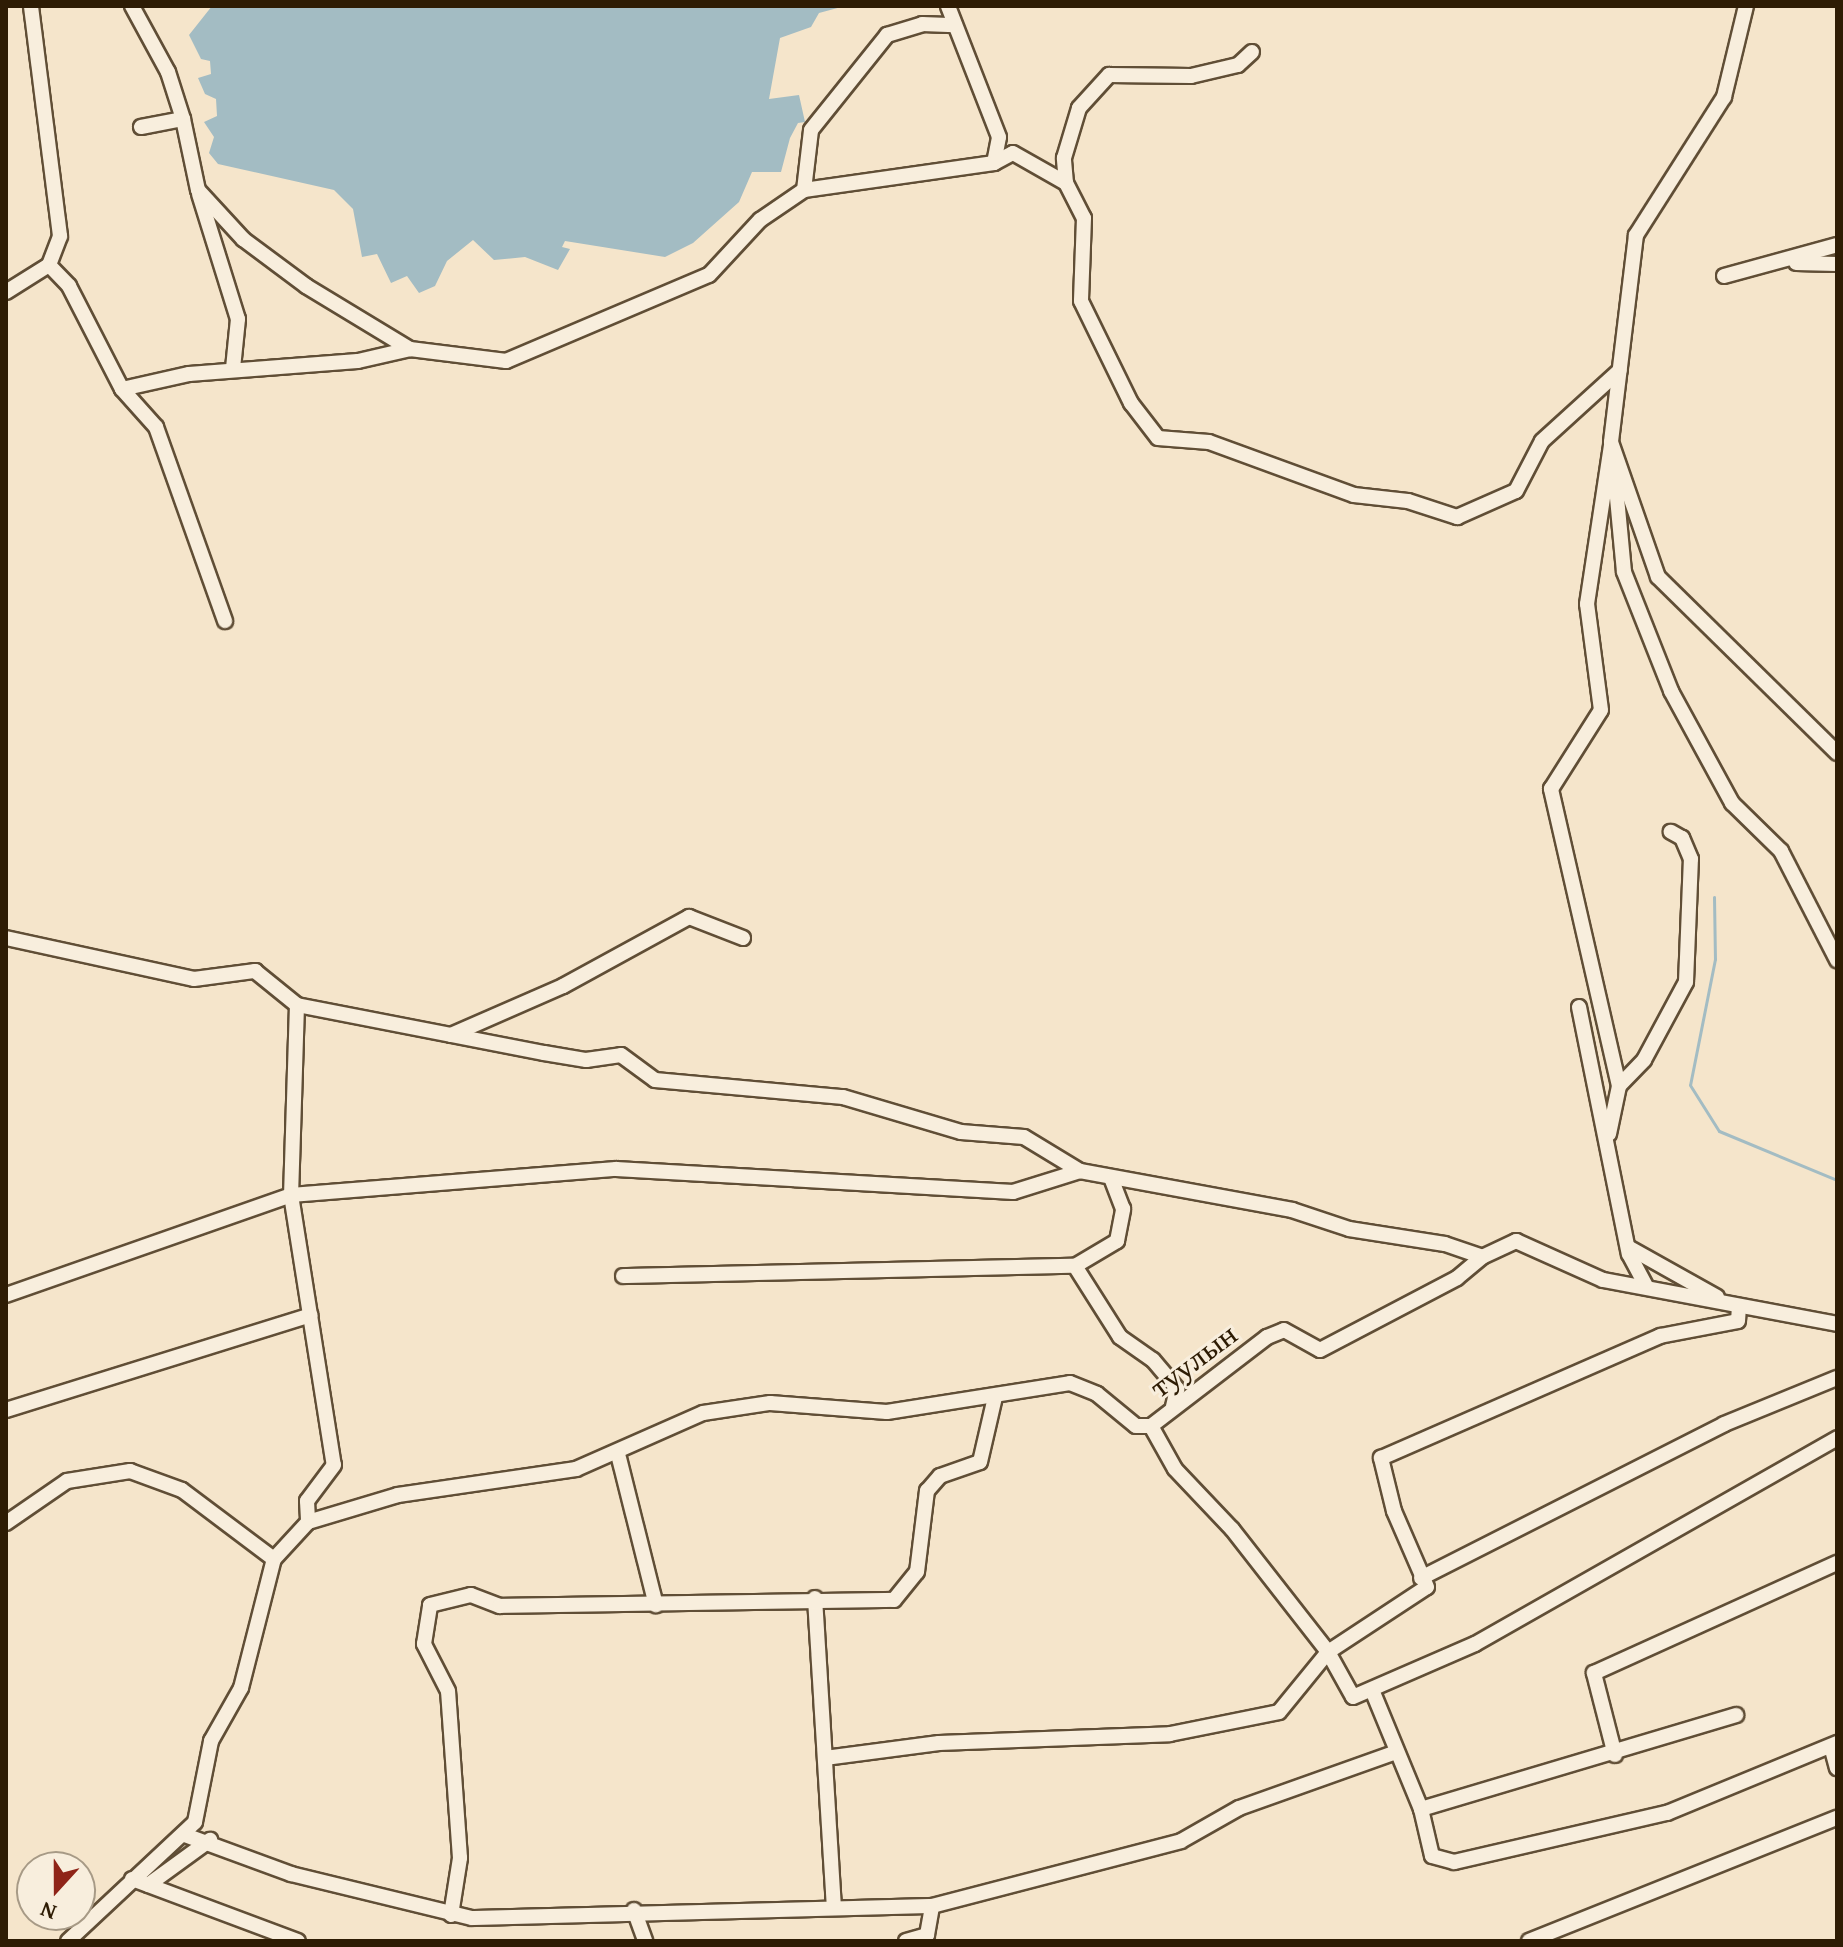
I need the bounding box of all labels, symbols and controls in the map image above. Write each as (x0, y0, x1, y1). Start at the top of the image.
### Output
street label: туулын (1142, 1316, 1244, 1404)
north arrow (16, 1851, 96, 1931)
text: N (36, 1894, 61, 1929)

